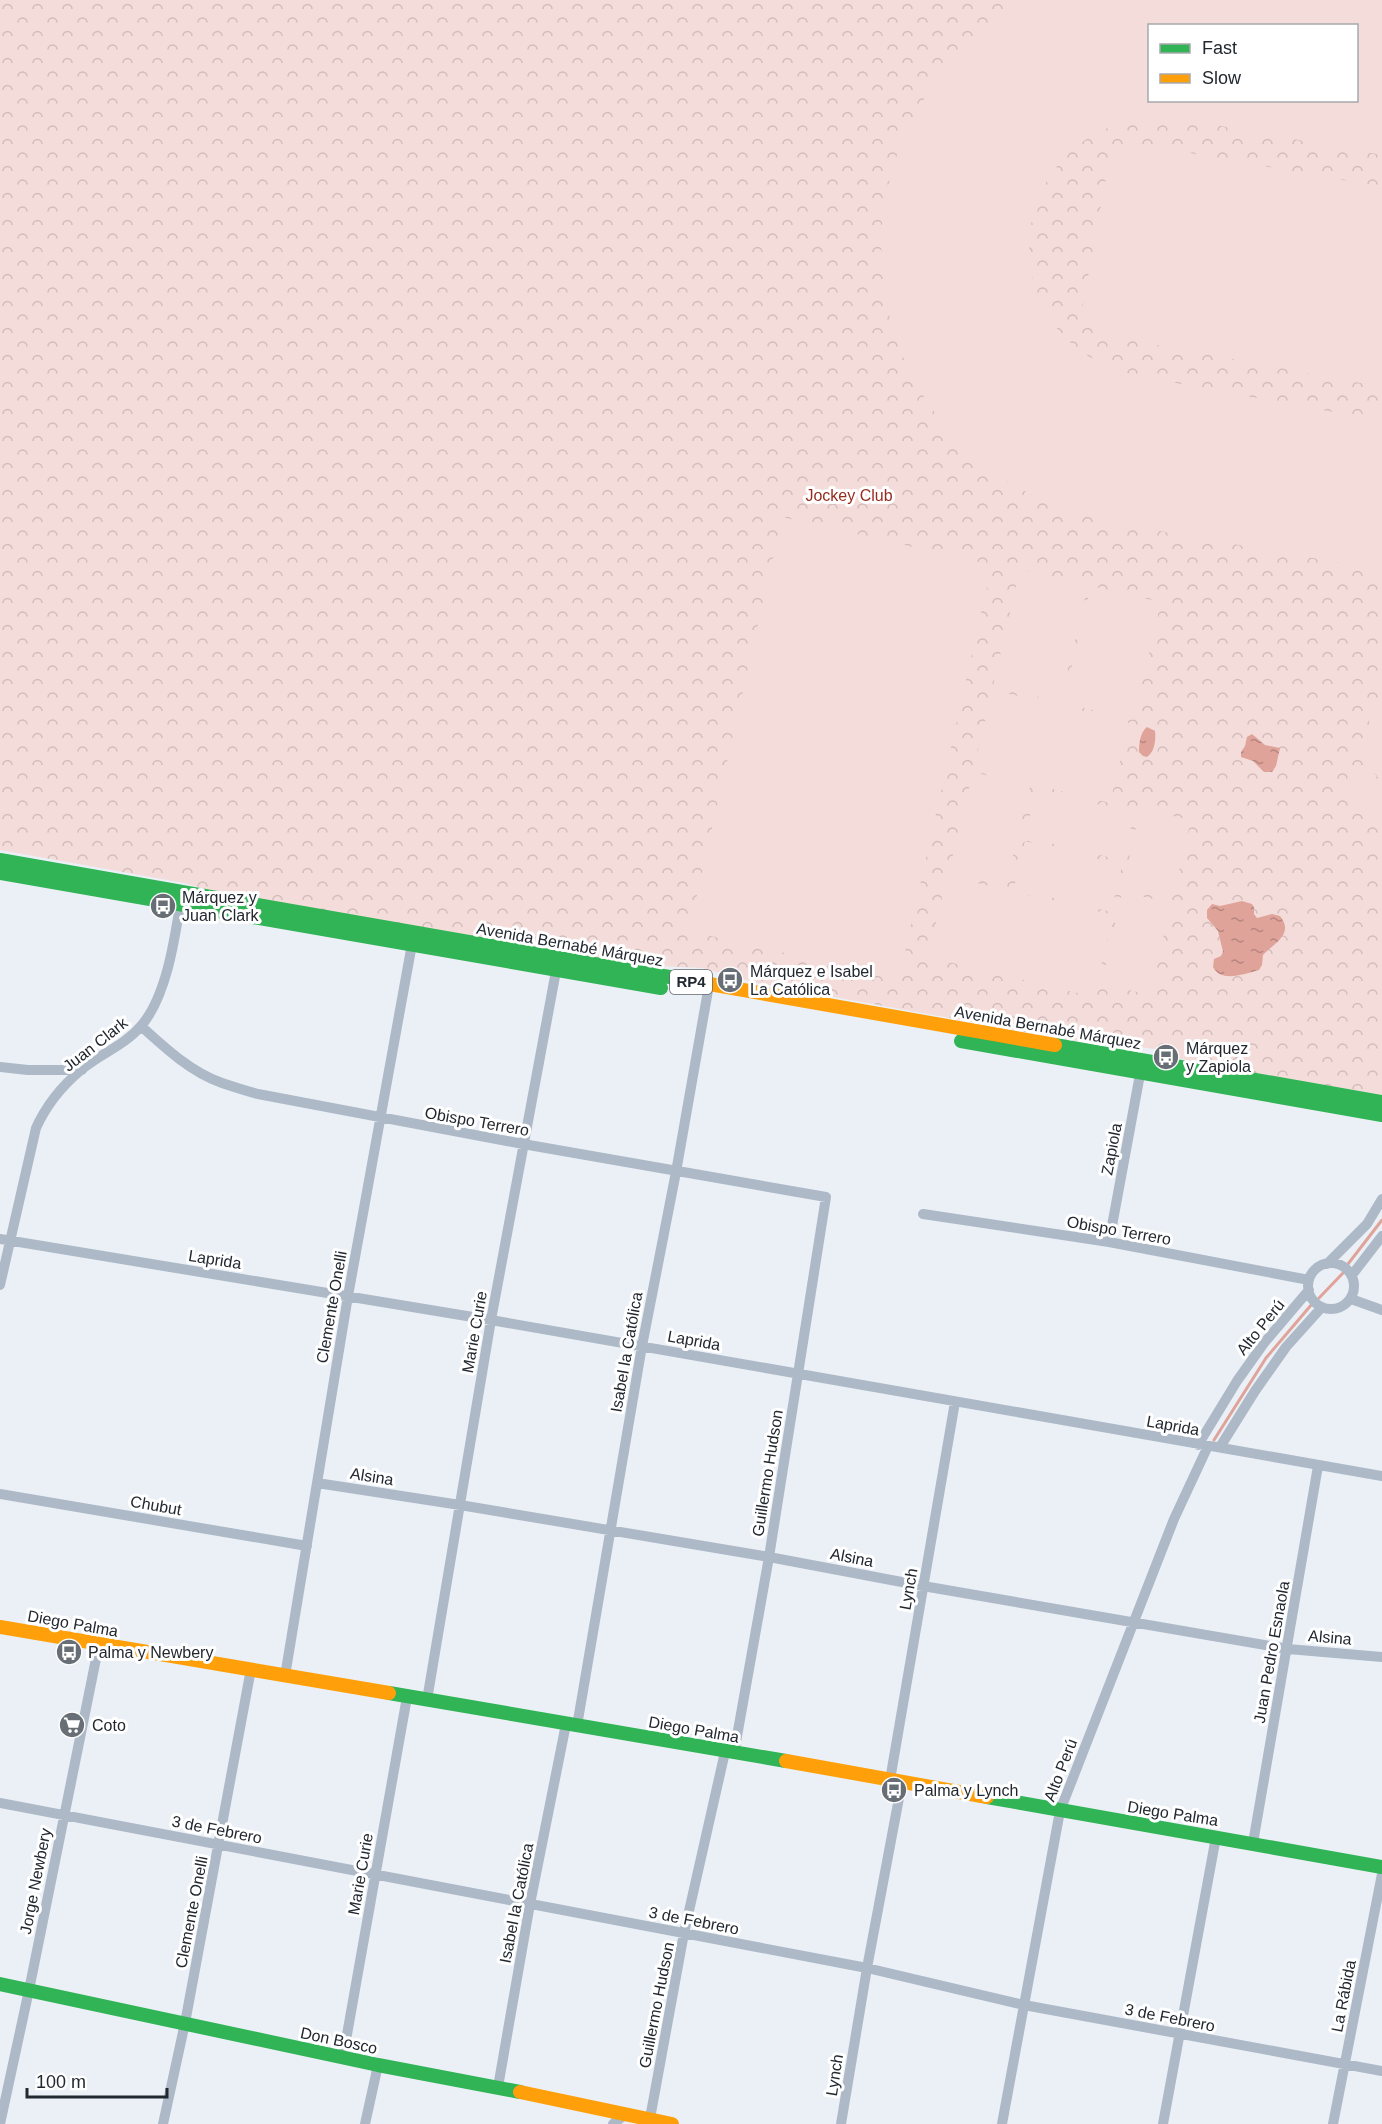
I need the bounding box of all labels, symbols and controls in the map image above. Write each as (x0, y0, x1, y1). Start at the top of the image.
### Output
legend (1148, 24, 1358, 102)
text: Fast (1202, 38, 1237, 58)
text: Slow (1202, 68, 1242, 88)
park label: Jockey Club (805, 487, 893, 504)
place label: Márquez y Juan Clark (182, 889, 259, 924)
bus stop icon: Márquez y Juan Clark (148, 891, 178, 921)
street label: Avenida Bernabé Márquez (475, 920, 665, 969)
place label: Márquez e Isabel La Católica (750, 963, 873, 998)
bus stop icon: Márquez e Isabel La Católica (715, 965, 745, 995)
road number: RP4 (670, 970, 712, 994)
street label: Avenida Bernabé Márquez (953, 1003, 1143, 1052)
street label: Juan Clark (60, 1014, 131, 1075)
place label: Márquez y Zapiola (1186, 1040, 1251, 1075)
bus stop icon: Márquez y Zapiola (1151, 1042, 1181, 1072)
street label: Obispo Terrero (423, 1104, 530, 1139)
street label: Zapiola (1098, 1122, 1125, 1176)
street label: Obispo Terrero (1065, 1213, 1172, 1248)
street label: Laprida (187, 1247, 243, 1272)
street label: Clemente Onelli (313, 1250, 350, 1365)
street label: Marie Curie (459, 1290, 490, 1374)
street label: Isabel la Católica (608, 1291, 645, 1414)
street label: Alto Perú (1233, 1296, 1288, 1358)
street label: Laprida (666, 1327, 722, 1354)
street label: Guillermo Hudson (749, 1409, 786, 1538)
street label: Laprida (1145, 1412, 1201, 1439)
street label: Alsina (349, 1465, 395, 1488)
street label: Chubut (129, 1493, 183, 1518)
street label: Alsina (829, 1545, 875, 1570)
street label: Lynch (896, 1567, 921, 1611)
street label: Juan Pedro Esnaola (1251, 1580, 1292, 1725)
street label: Diego Palma (26, 1607, 120, 1640)
street label: Alsina (1308, 1627, 1353, 1648)
bus stop icon: Palma y Newbery (54, 1637, 84, 1667)
place label: Palma y Newbery (88, 1644, 213, 1661)
supermarket icon: Coto (57, 1710, 87, 1740)
street label: Diego Palma (647, 1713, 741, 1746)
place label: Coto (92, 1717, 126, 1734)
street label: Alto Perú (1041, 1736, 1080, 1804)
bus stop icon: Palma y Lynch (879, 1775, 909, 1805)
place label: Palma y Lynch (914, 1782, 1018, 1799)
street label: Diego Palma (1126, 1798, 1220, 1829)
street label: 3 de Febrero (170, 1812, 264, 1847)
street label: Jorge Newbery (17, 1827, 54, 1936)
street label: Marie Curie (345, 1832, 376, 1916)
street label: Isabel la Católica (497, 1842, 536, 1965)
street label: Clemente Onelli (172, 1855, 211, 1970)
street label: 3 de Febrero (647, 1903, 741, 1938)
street label: Guillermo Hudson (636, 1941, 677, 2070)
street label: La Rábida (1328, 1959, 1359, 2034)
street label: 3 de Febrero (1123, 2000, 1217, 2035)
street label: Don Bosco (299, 2024, 379, 2057)
street label: Lynch (823, 2053, 846, 2097)
scale bar (27, 2061, 166, 2099)
text: 100 m (36, 2072, 86, 2092)

